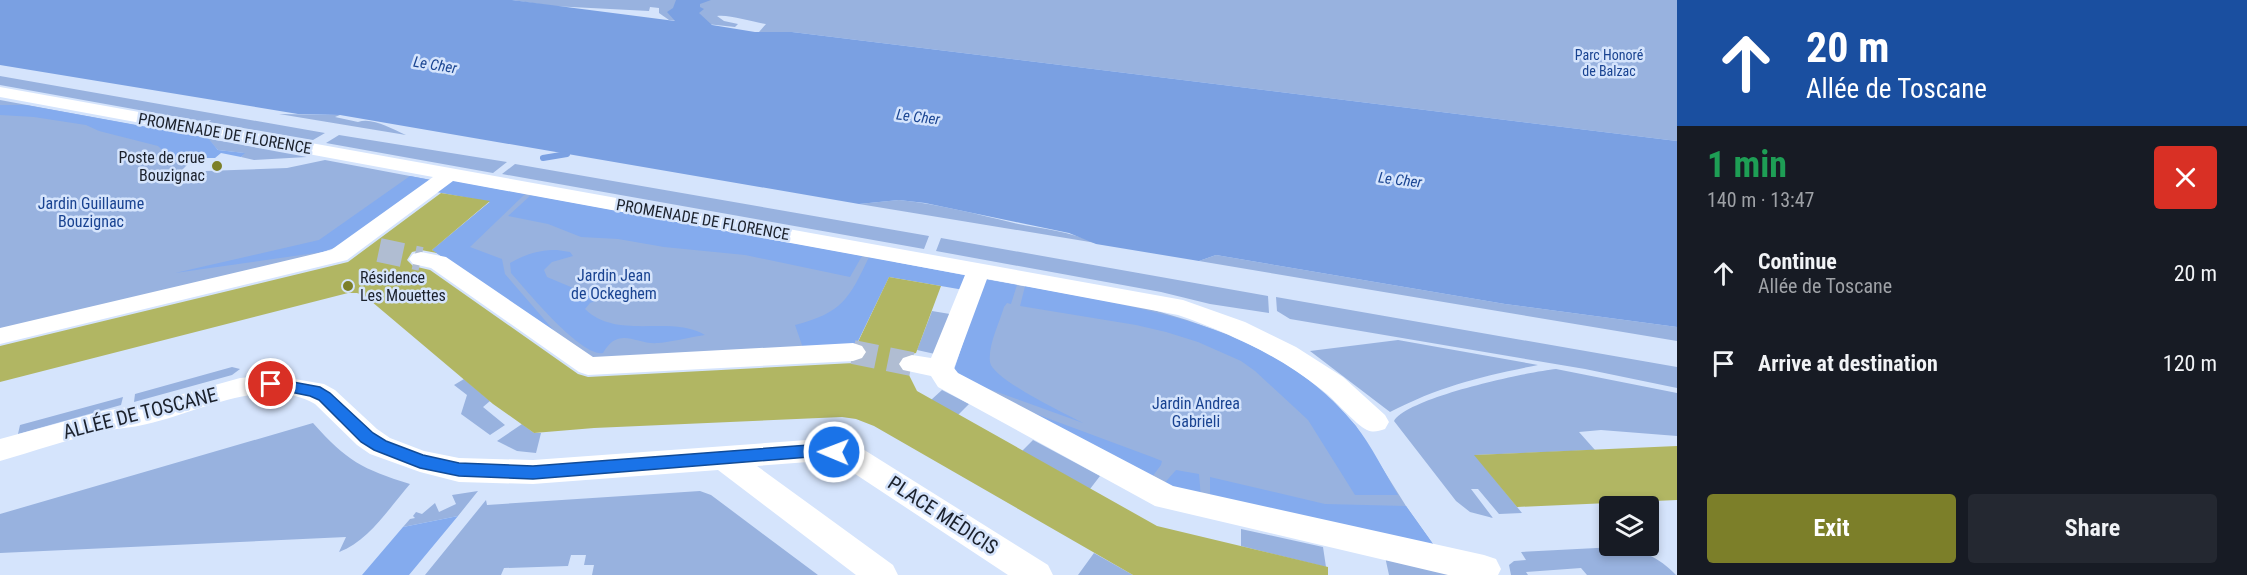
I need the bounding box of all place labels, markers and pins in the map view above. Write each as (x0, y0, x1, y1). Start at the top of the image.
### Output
place label: Poste de crue Bouzignac (118, 148, 205, 185)
marker: Poste de crue Bouzignac (210, 159, 224, 173)
place label: Résidence Les Mouettes (360, 268, 446, 305)
marker: Résidence Les Mouettes (341, 279, 355, 293)
pin (245, 358, 296, 409)

